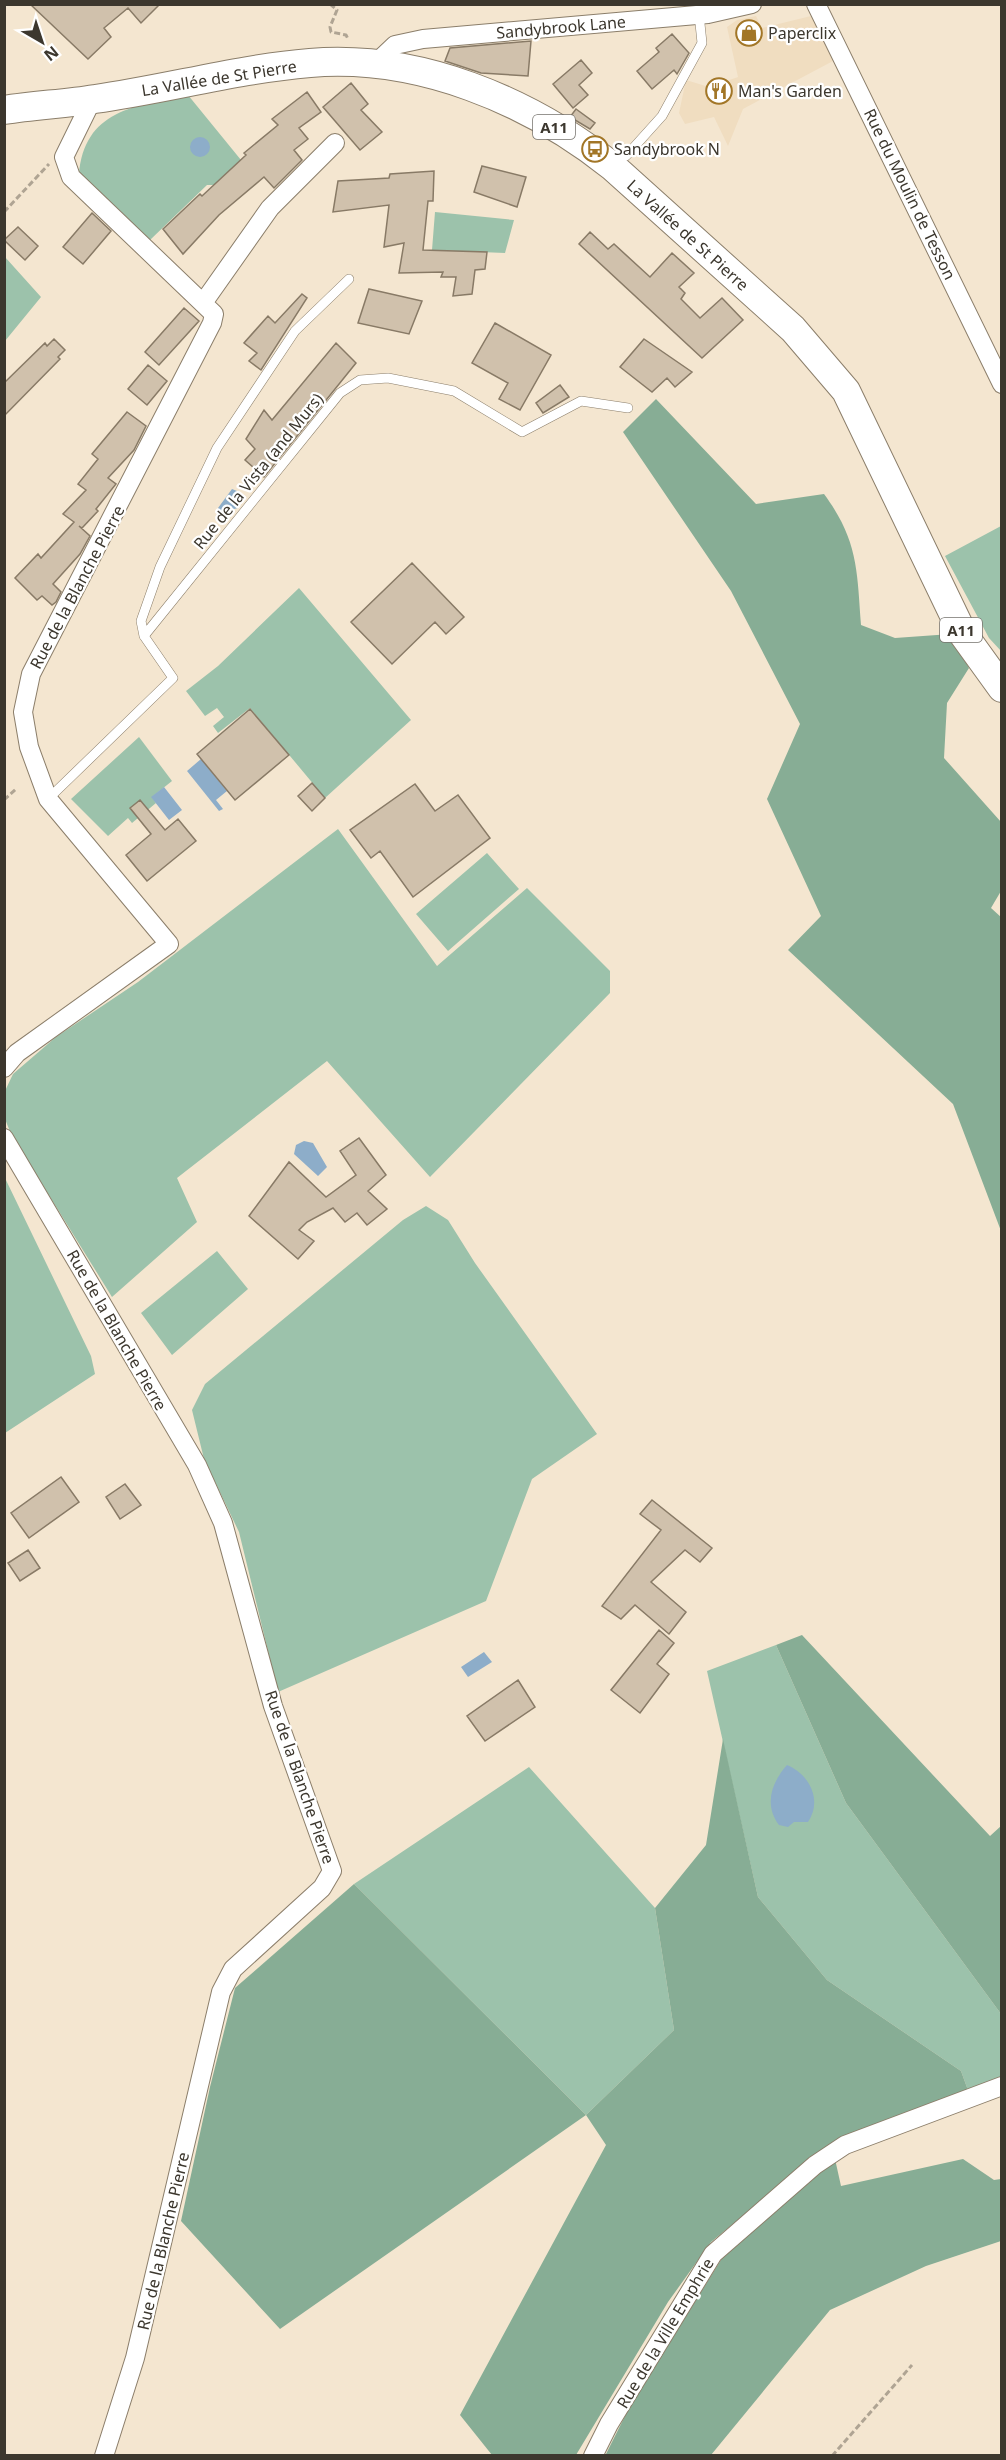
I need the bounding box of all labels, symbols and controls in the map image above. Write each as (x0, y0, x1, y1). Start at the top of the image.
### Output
street label: Sandybrook Lane (495, 10, 627, 44)
north arrow (12, 12, 72, 72)
shop icon: Paperclix (734, 18, 764, 48)
place label: Paperclix (768, 22, 837, 44)
text: N (39, 41, 63, 66)
street label: La Vallée de St Pierre (140, 55, 298, 101)
restaurant icon: Man's Garden (704, 76, 734, 106)
place label: Man's Garden (738, 80, 842, 102)
street label: Rue du Moulin de Tesson (859, 105, 961, 283)
road number: A11 (533, 115, 575, 139)
bus stop icon: Sandybrook N (580, 134, 610, 164)
place label: Sandybrook N (614, 138, 720, 160)
street label: La Vallée de St Pierre (622, 174, 754, 296)
street label: Rue de la Vista (and Murs) (188, 388, 328, 554)
street label: Rue de la Blanche Pierre (25, 501, 129, 673)
road number: A11 (940, 618, 982, 642)
street label: Rue de la Blanche Pierre (62, 1246, 172, 1414)
street label: Rue de la Blanche Pierre (260, 1687, 340, 1867)
street label: Rue de la Blanche Pierre (132, 2150, 194, 2332)
street label: Rue de la Ville Emphrie (611, 2254, 719, 2412)

